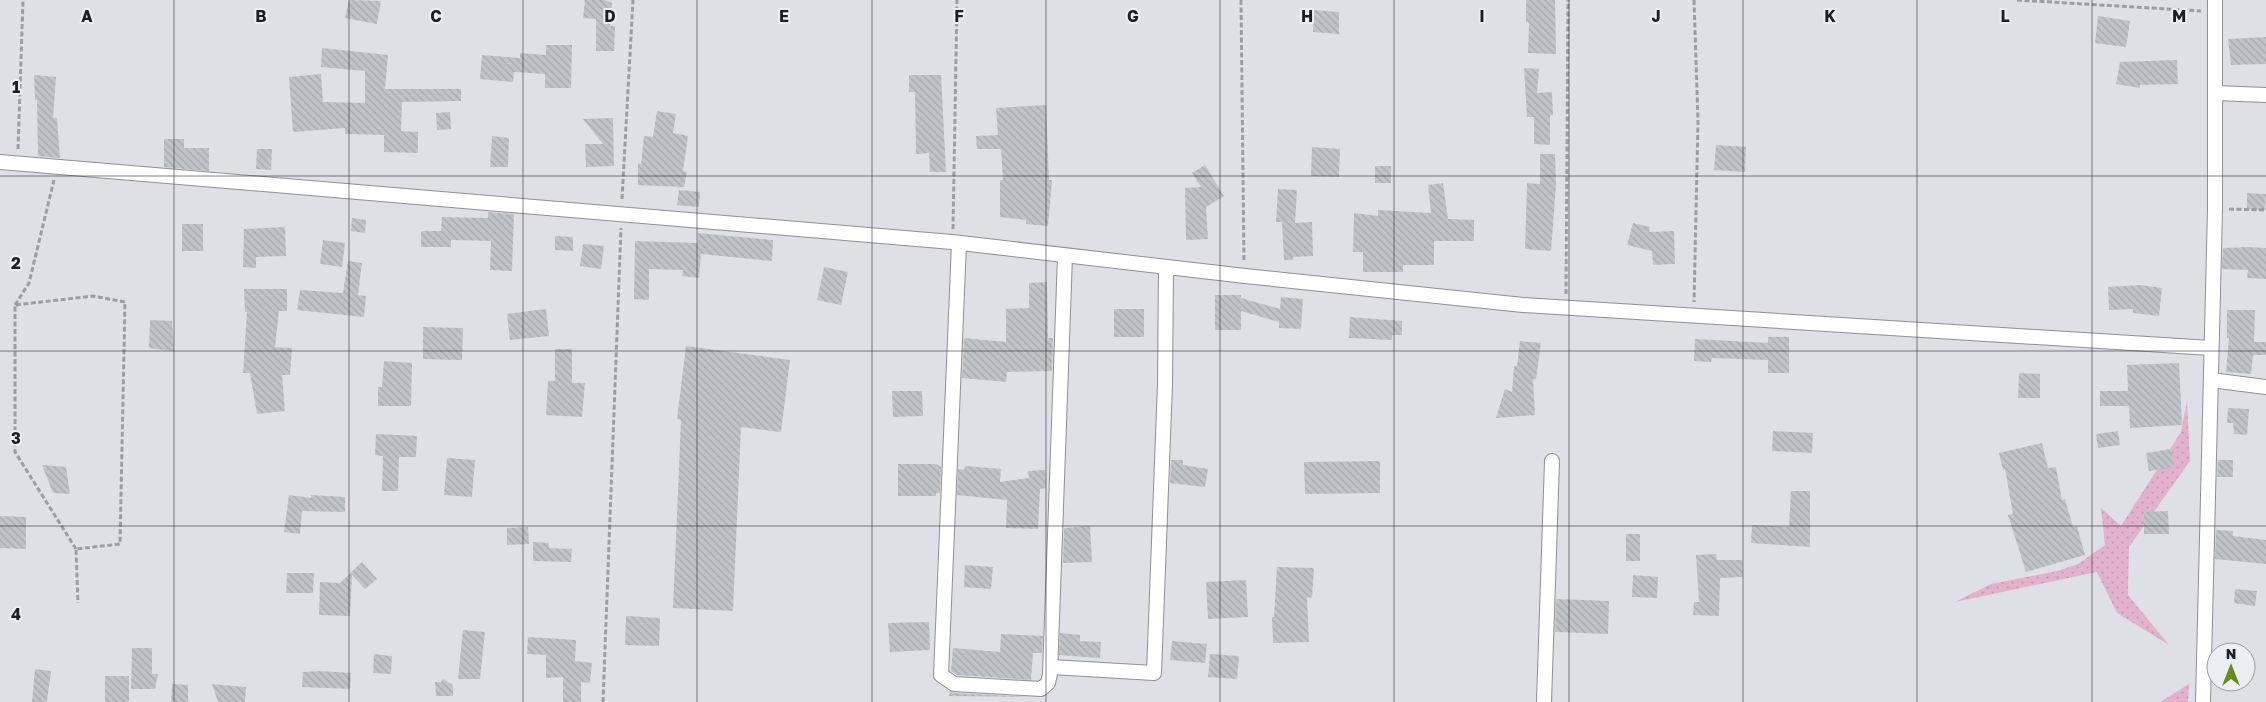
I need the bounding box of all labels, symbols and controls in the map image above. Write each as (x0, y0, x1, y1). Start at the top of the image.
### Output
text: A (81, 6, 93, 26)
text: B (255, 6, 267, 26)
text: C (430, 6, 442, 26)
text: D (604, 6, 616, 26)
text: E (779, 6, 789, 26)
text: F (954, 6, 964, 26)
text: G (1127, 6, 1139, 26)
text: H (1301, 6, 1313, 26)
text: I (1479, 6, 1485, 26)
text: J (1651, 6, 1661, 26)
text: K (1824, 6, 1836, 26)
text: L (2000, 6, 2010, 26)
text: M (2172, 6, 2186, 26)
text: 1 (12, 77, 20, 97)
text: 2 (11, 253, 21, 273)
text: 3 (11, 428, 21, 448)
text: 4 (11, 604, 21, 624)
north arrow (2206, 642, 2256, 692)
text: N (2226, 645, 2236, 662)

